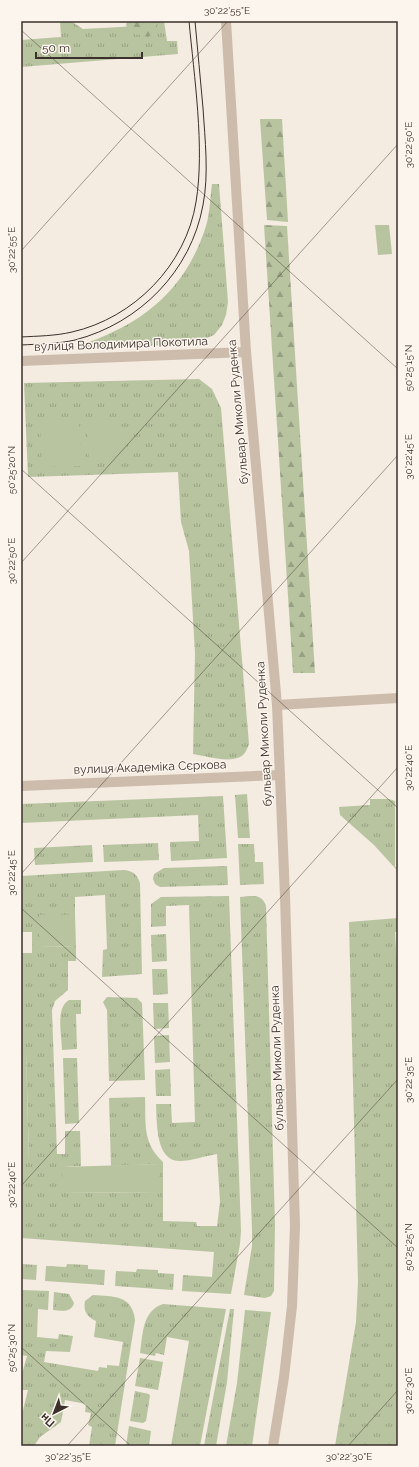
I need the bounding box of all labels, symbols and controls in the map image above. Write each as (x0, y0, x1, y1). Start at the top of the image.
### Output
text: 30°22'55"E (204, 5, 250, 16)
scale bar (36, 34, 142, 60)
text: 50 m (42, 41, 70, 55)
text: 30°22'50"E (403, 122, 414, 168)
text: 30°22'55"E (6, 227, 17, 273)
street label: вулиця Володимира Покотила (34, 334, 208, 354)
street label: бульвар Миколи Руденка (225, 339, 251, 485)
text: 50°25'15"N (403, 345, 414, 392)
text: 30°22'45"E (403, 434, 414, 480)
text: 50°25'20"N (6, 446, 17, 494)
text: 30°22'50"E (6, 538, 17, 584)
street label: бульвар Миколи Руденка (253, 661, 275, 807)
text: 30°22'40"E (403, 745, 414, 791)
street label: вулиця Академіка Сєркова (73, 757, 227, 777)
text: 30°22'45"E (6, 850, 17, 896)
street label: бульвар Миколи Руденка (267, 985, 287, 1131)
text: 30°22'35"E (403, 1057, 414, 1103)
text: 30°22'40"E (6, 1162, 17, 1208)
text: 50°25'25"N (403, 1223, 414, 1271)
text: 50°25'30"N (6, 1324, 17, 1372)
text: 30°22'30"E (403, 1368, 414, 1414)
north arrow (34, 1393, 74, 1433)
text: Пн (38, 1410, 57, 1430)
text: 30°22'35"E (45, 1451, 91, 1462)
text: 30°22'30"E (326, 1451, 372, 1462)

